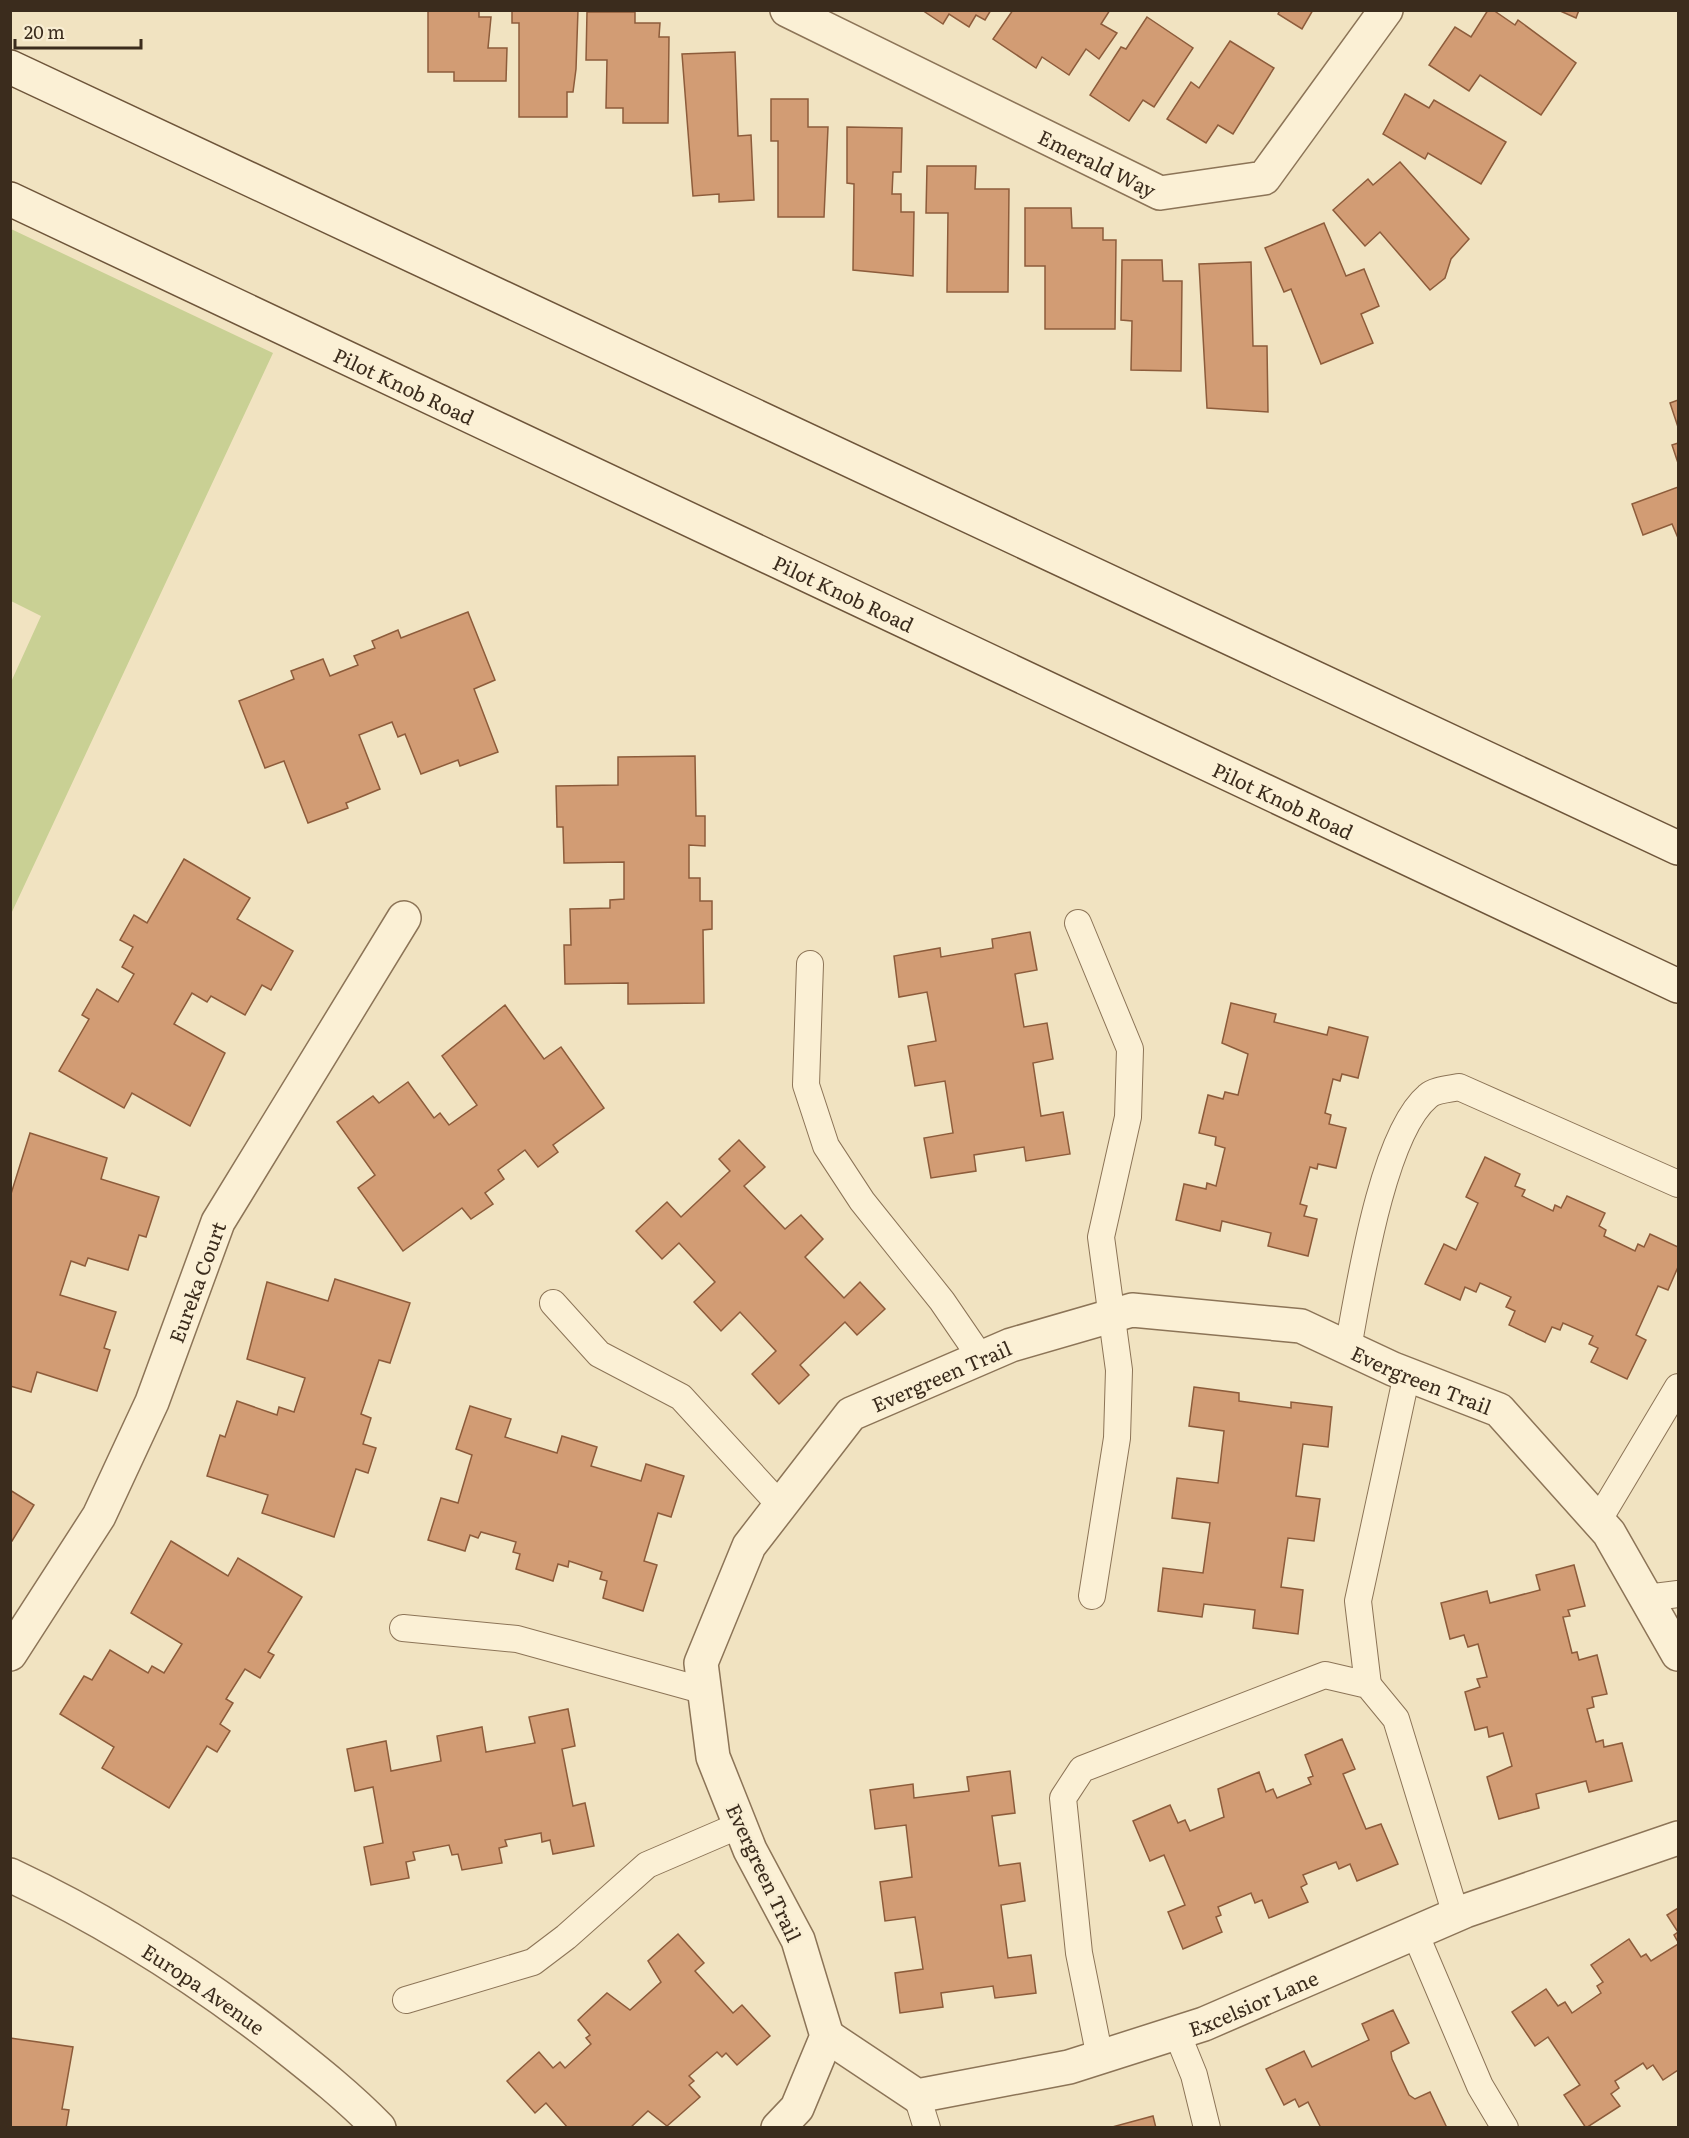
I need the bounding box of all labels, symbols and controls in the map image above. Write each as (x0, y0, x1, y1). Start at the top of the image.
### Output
scale bar (15, 12, 141, 50)
text: 20 m (24, 18, 65, 45)
street label: Emerald Way (1034, 121, 1162, 204)
street label: Pilot Knob Road (329, 339, 480, 431)
street label: Pilot Knob Road (768, 546, 919, 639)
street label: Pilot Knob Road (1208, 754, 1359, 846)
street label: Eureka Court (160, 1217, 232, 1347)
street label: Evergreen Trail (866, 1332, 1016, 1419)
street label: Evergreen Trail (1347, 1337, 1497, 1421)
street label: Evergreen Trail (720, 1798, 810, 1946)
street label: Europa Avenue (137, 1935, 272, 2041)
street label: Excelsior Lane (1185, 1962, 1322, 2043)

